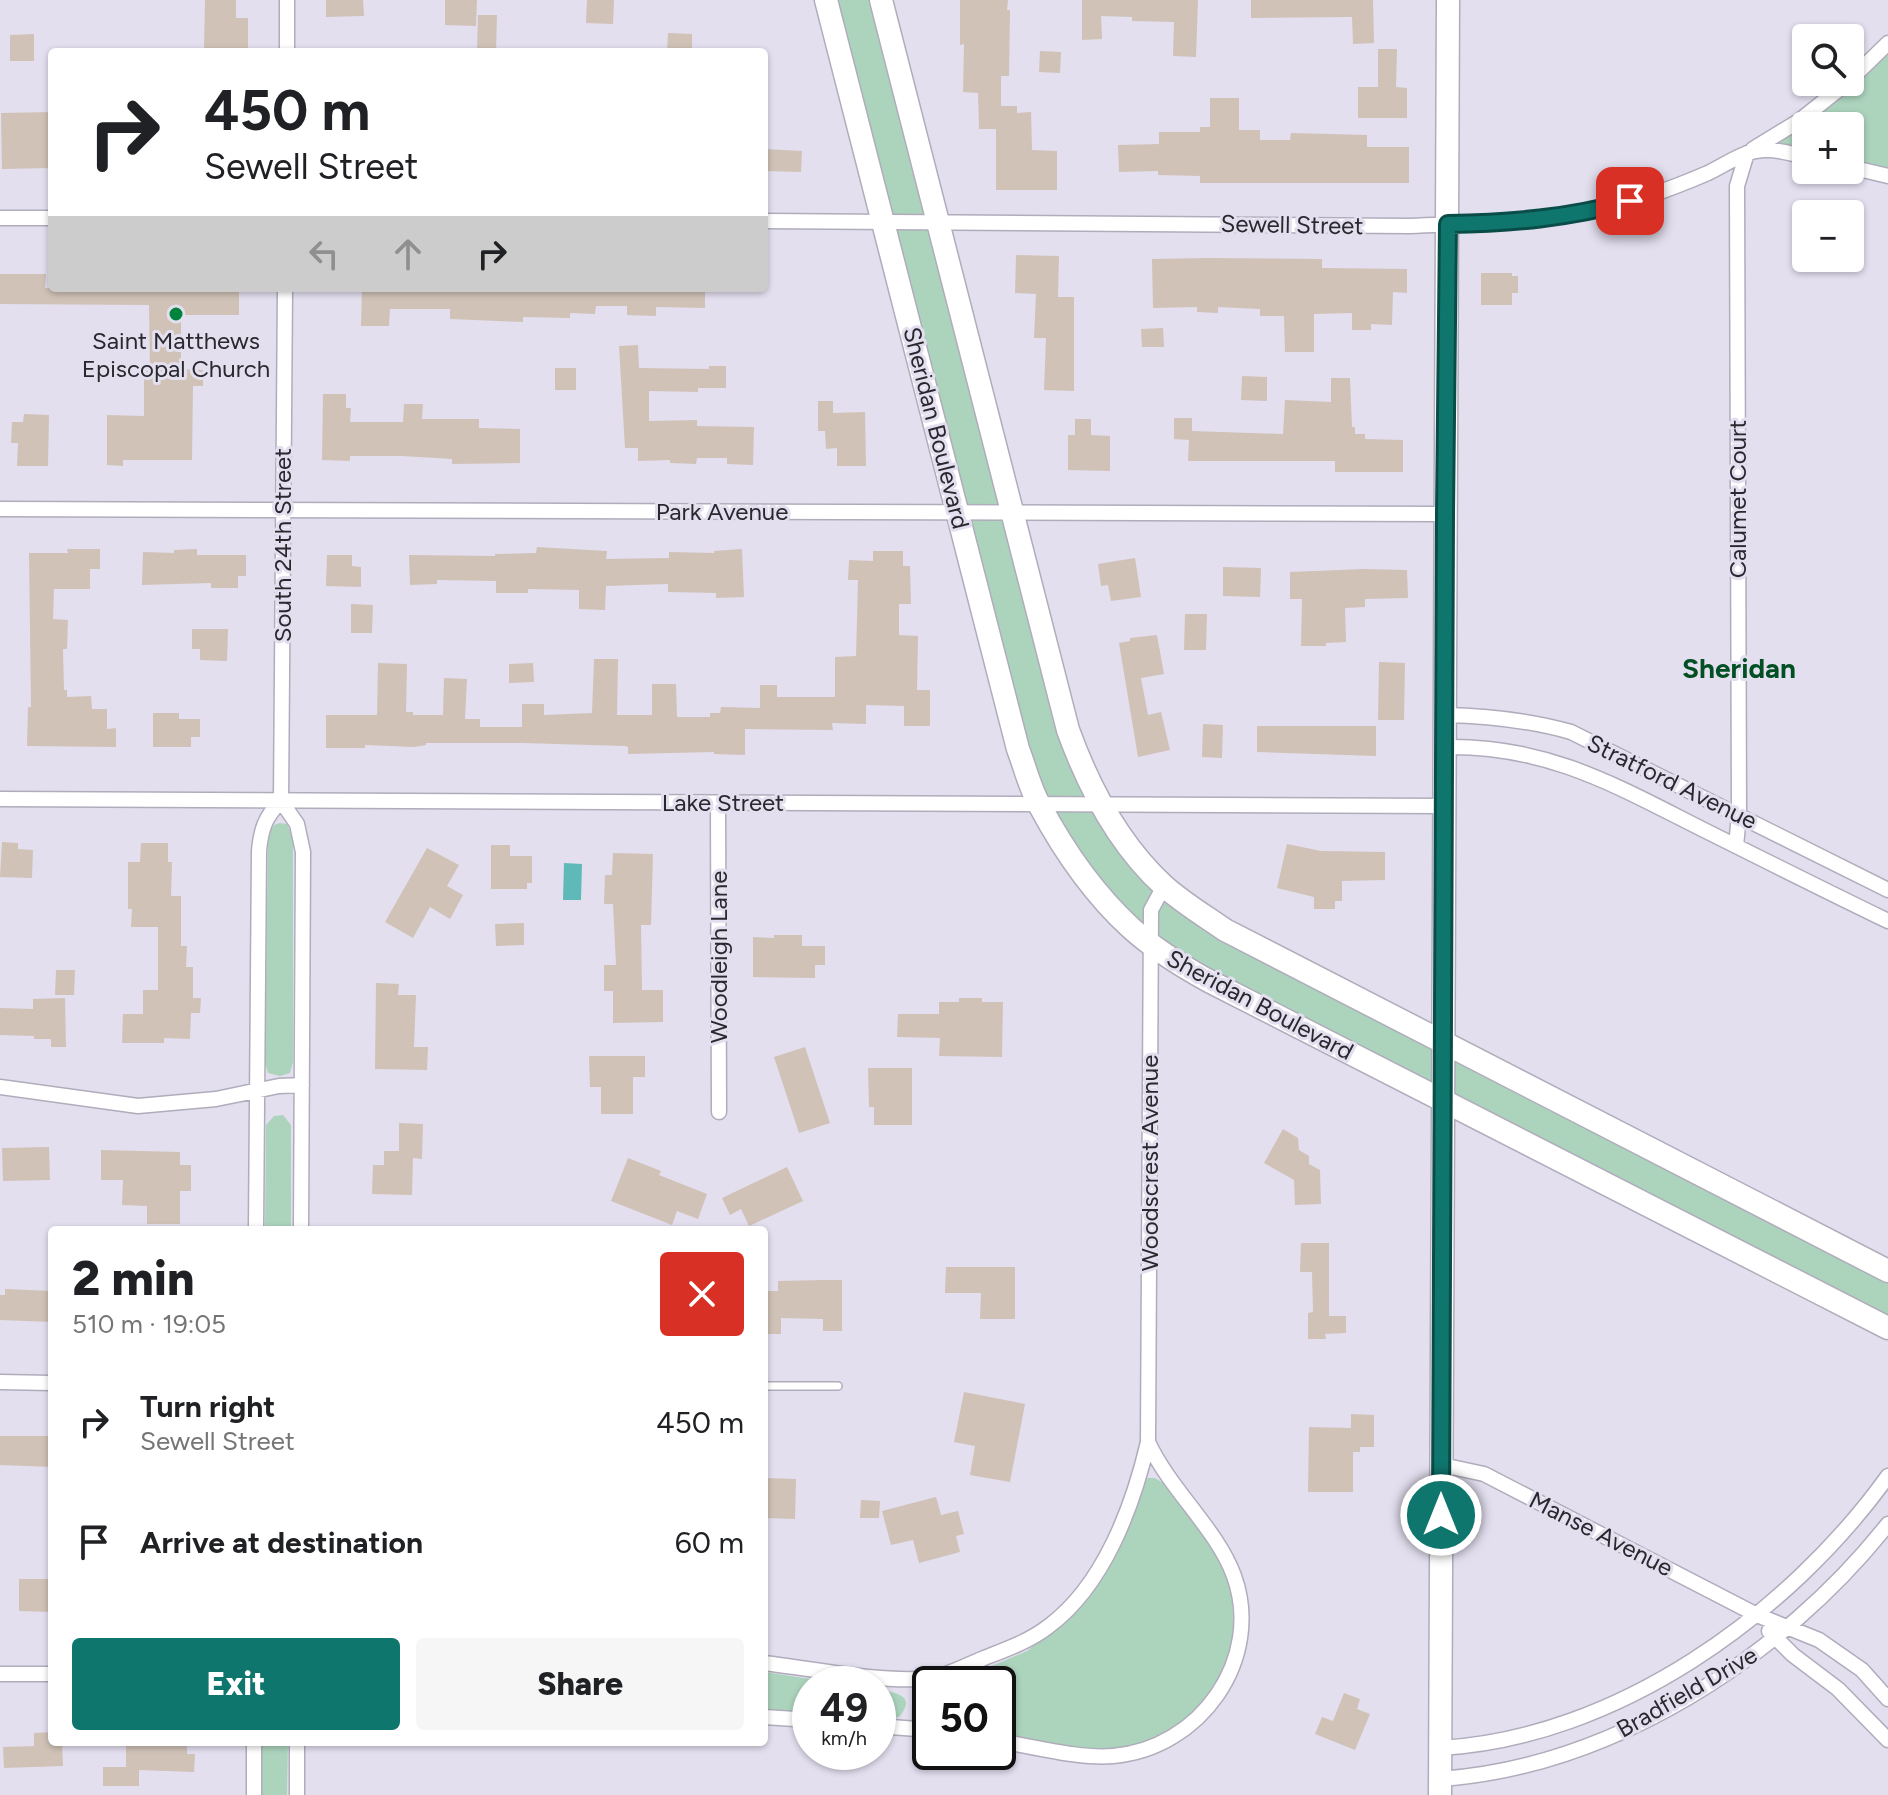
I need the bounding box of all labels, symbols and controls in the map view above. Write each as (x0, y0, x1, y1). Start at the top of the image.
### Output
map controls (1792, 24, 1864, 272)
button: search (1792, 24, 1864, 96)
text: 450 m (204, 77, 370, 144)
icon: right (72, 80, 176, 184)
button: + (1792, 112, 1864, 184)
text: Sewell Street (204, 145, 418, 188)
pin (1596, 167, 1664, 235)
icon: arrive (1608, 179, 1652, 223)
button: − (1792, 200, 1864, 272)
street label: Sewell Street (1220, 209, 1364, 240)
icon: left (302, 232, 346, 276)
icon: ahead (386, 232, 430, 276)
icon: right (470, 232, 514, 276)
marker: Saint Matthews Episcopal Church (167, 305, 185, 323)
street label: Sheridan Boulevard (897, 324, 976, 532)
place label: Saint Matthews Episcopal Church (82, 326, 270, 383)
street label: Calumet Court (1723, 420, 1752, 578)
street label: South 24th Street (268, 448, 297, 642)
street label: Park Avenue (656, 497, 788, 526)
district label: Sheridan (1682, 651, 1796, 685)
street label: Stratford Avenue (1583, 728, 1762, 835)
street label: Lake Street (662, 788, 784, 817)
street label: Woodleigh Lane (704, 871, 733, 1043)
street label: Sheridan Boulevard (1162, 943, 1359, 1066)
street label: Woodscrest Avenue (1135, 1055, 1164, 1271)
text: 2 min (72, 1249, 195, 1307)
button: close (660, 1252, 744, 1336)
text: 510 m · 19:05 (72, 1308, 226, 1340)
text: Turn right (140, 1388, 275, 1425)
icon: right (72, 1400, 116, 1444)
text: 450 m (656, 1404, 744, 1441)
text: Sewell Street (140, 1425, 295, 1457)
position arrow (1399, 1473, 1483, 1557)
street label: Manse Avenue (1525, 1485, 1678, 1582)
icon: arrive (72, 1520, 116, 1564)
text: Arrive at destination (140, 1524, 423, 1561)
text: 60 m (675, 1524, 744, 1561)
button: Exit (72, 1638, 400, 1730)
button: Share (416, 1638, 744, 1730)
street label: Bradfield Drive (1611, 1640, 1762, 1743)
speed limit sign: 50 (912, 1666, 1016, 1770)
text: 49 (820, 1684, 868, 1732)
text: km/h (821, 1726, 867, 1750)

